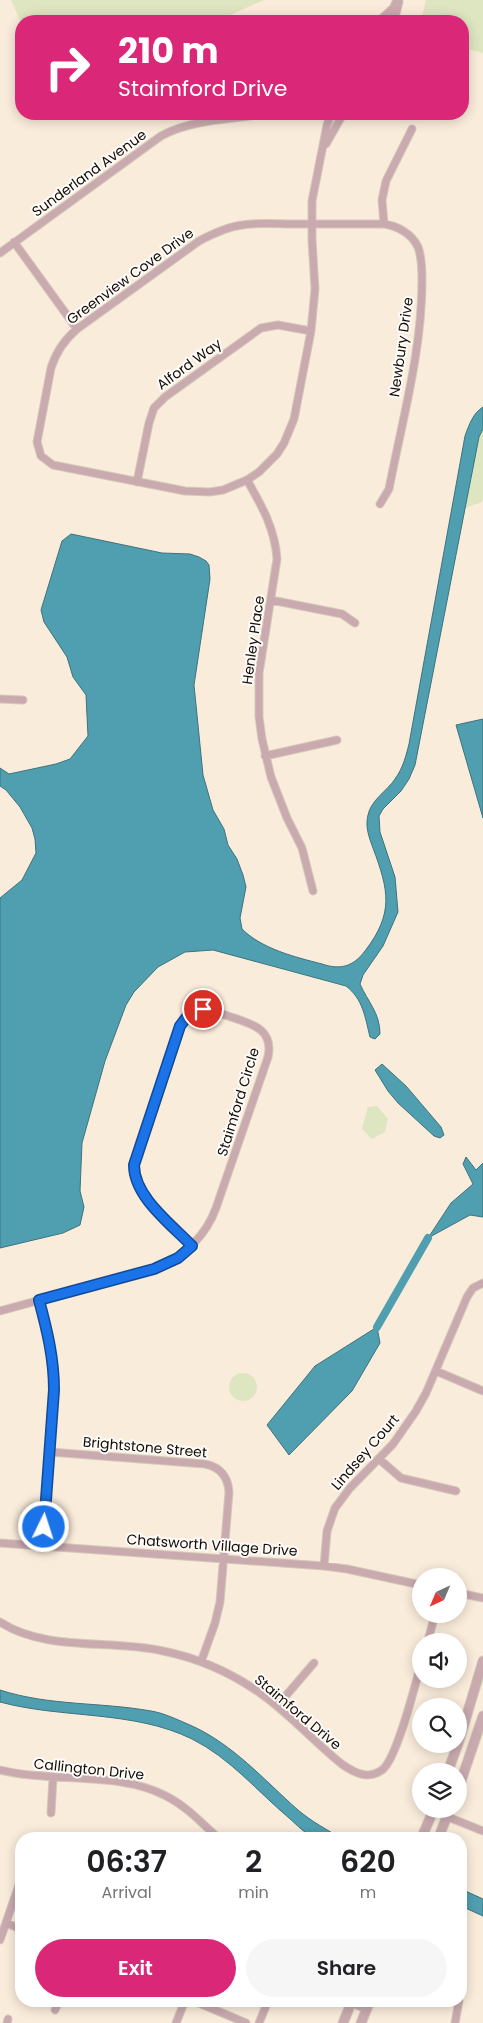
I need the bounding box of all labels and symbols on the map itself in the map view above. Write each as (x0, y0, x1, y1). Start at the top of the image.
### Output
street label: Sunderland Avenue (28, 124, 151, 221)
street label: Greenview Cove Drive (62, 223, 198, 329)
street label: Newbury Drive (384, 296, 418, 398)
street label: Alford Way (152, 334, 226, 394)
street label: Henley Place (237, 594, 269, 686)
pin (182, 988, 224, 1030)
street label: Staimford Circle (212, 1045, 264, 1159)
street label: Lindsey Court (326, 1410, 404, 1494)
street label: Brightstone Street (82, 1432, 208, 1462)
position arrow (17, 1500, 69, 1552)
street label: Chatsworth Village Drive (126, 1529, 298, 1561)
north arrow (412, 1568, 468, 1622)
street label: Staimford Drive (250, 1670, 346, 1754)
street label: Callington Drive (33, 1753, 145, 1785)

